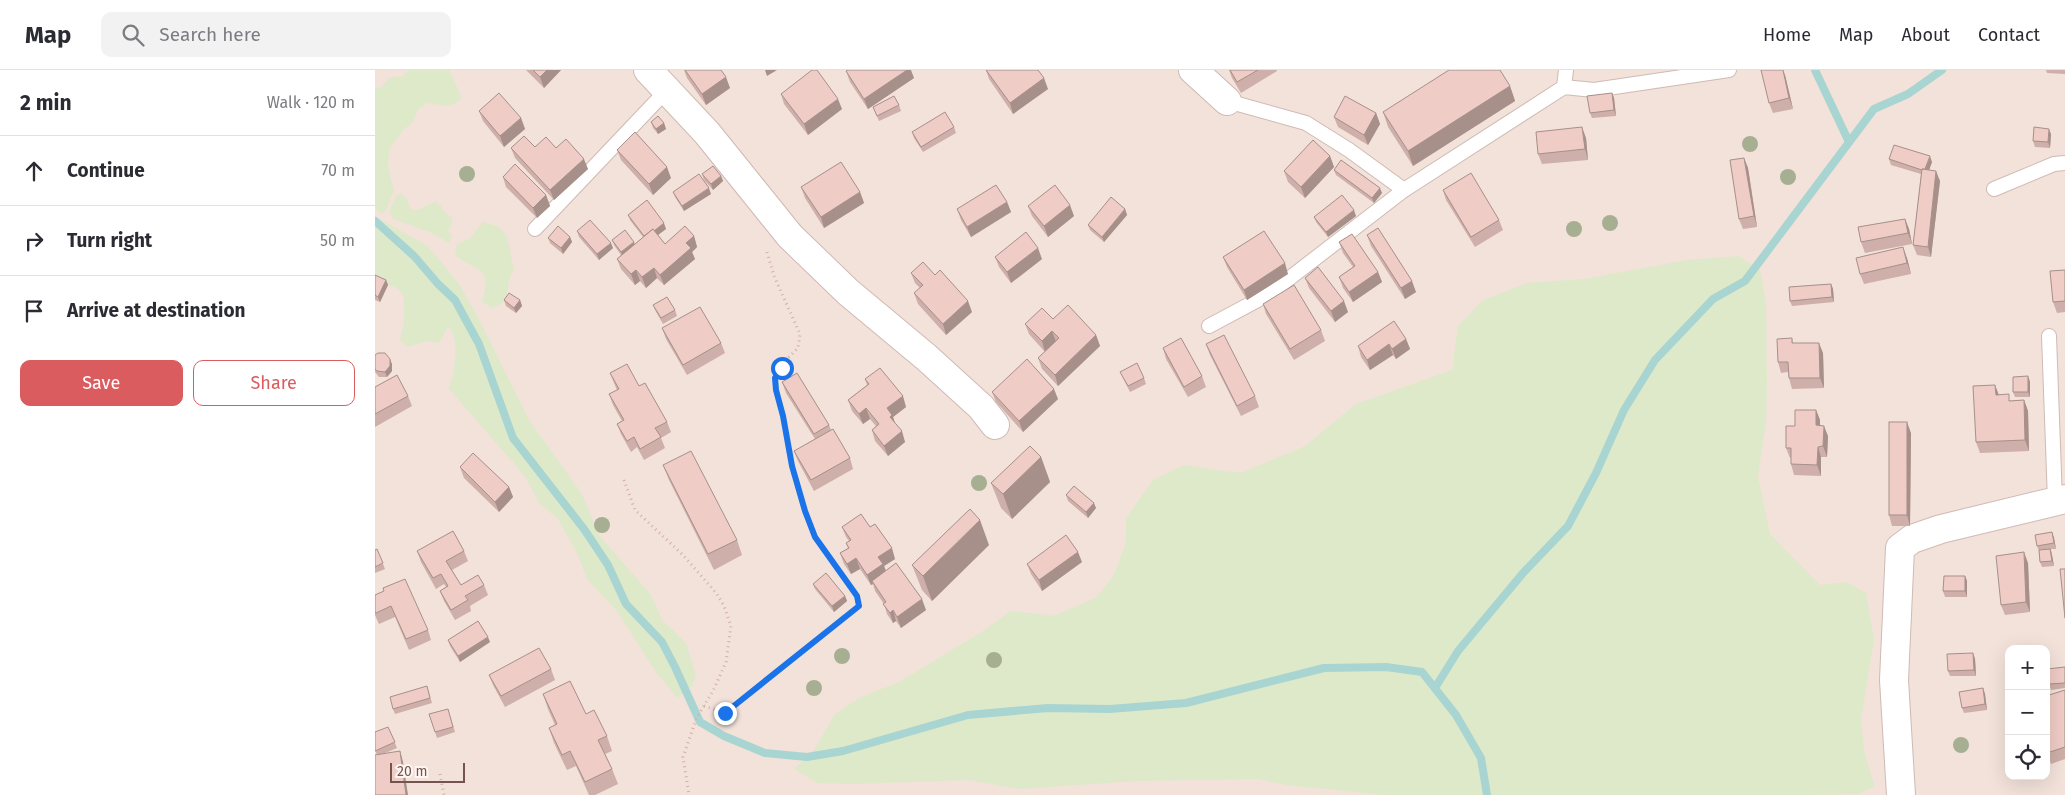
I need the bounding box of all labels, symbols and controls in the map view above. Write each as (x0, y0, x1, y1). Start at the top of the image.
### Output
search box (101, 12, 451, 57)
text: Map (25, 21, 71, 49)
icon: search (119, 21, 147, 49)
text: Search here (159, 23, 261, 46)
text: Home (1763, 24, 1811, 46)
text: Map (1839, 24, 1873, 46)
text: About (1901, 24, 1950, 46)
text: Contact (1978, 24, 2040, 46)
text: 2 min (20, 90, 72, 116)
text: Walk · 120 m (267, 93, 355, 112)
icon: ahead (20, 157, 48, 185)
text: Continue (67, 159, 145, 182)
text: 70 m (321, 161, 355, 180)
icon: right (20, 227, 48, 255)
text: Turn right (67, 229, 152, 252)
text: 50 m (320, 231, 355, 250)
icon: arrive (20, 297, 48, 325)
text: Arrive at destination (67, 299, 246, 322)
route start (771, 357, 794, 380)
button: Save (20, 360, 183, 406)
button: Share (193, 360, 355, 406)
map controls (2005, 645, 2050, 780)
button: + (2005, 645, 2050, 690)
button: − (2005, 690, 2050, 735)
route end (714, 702, 737, 725)
button: locate (2005, 735, 2050, 780)
scale bar (390, 760, 465, 783)
text: 20 m (397, 763, 427, 780)

